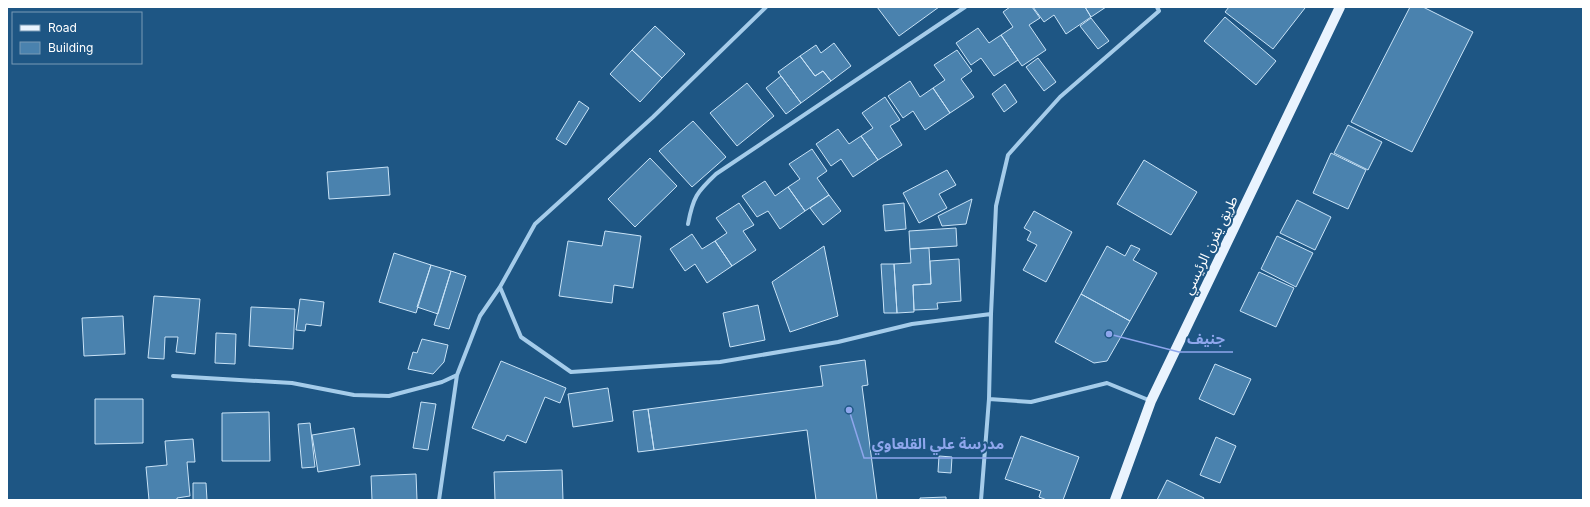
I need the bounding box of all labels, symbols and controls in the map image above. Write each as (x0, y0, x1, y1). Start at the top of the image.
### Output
legend (12, 12, 142, 64)
text: Road (48, 20, 77, 35)
text: Building (48, 40, 93, 55)
street label: طريق يفرن الرئيسي (1178, 193, 1244, 298)
callout: جنيف (1179, 325, 1233, 352)
text: جنيف (1187, 329, 1226, 348)
callout: مدرسة علي القلعاوي (864, 431, 1012, 458)
text: مدرسة علي القلعاوي (872, 434, 1004, 455)

